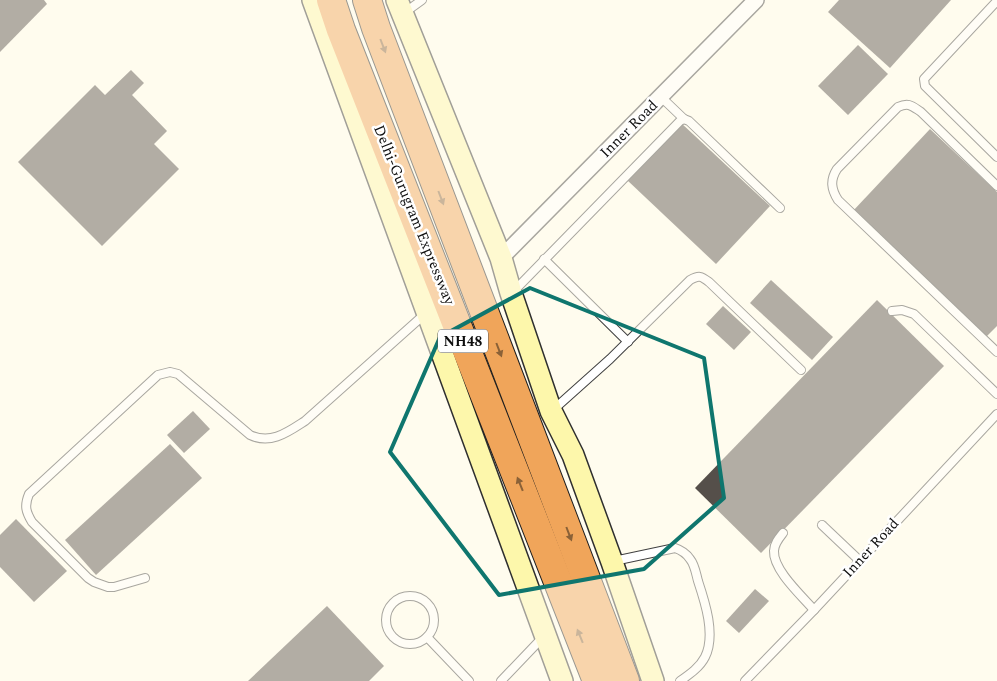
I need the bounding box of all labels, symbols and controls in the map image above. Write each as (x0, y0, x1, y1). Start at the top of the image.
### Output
one-way arrow (379, 39, 387, 54)
street label: Inner Road (595, 95, 663, 163)
street label: Delhi-Gurugram Expressway (367, 122, 461, 309)
one-way arrow (437, 191, 445, 206)
road number: NH48 (438, 330, 488, 352)
one-way arrow (496, 342, 503, 357)
one-way arrow (516, 477, 523, 492)
street label: Inner Road (837, 513, 905, 583)
one-way arrow (565, 527, 573, 542)
one-way arrow (575, 629, 583, 643)

